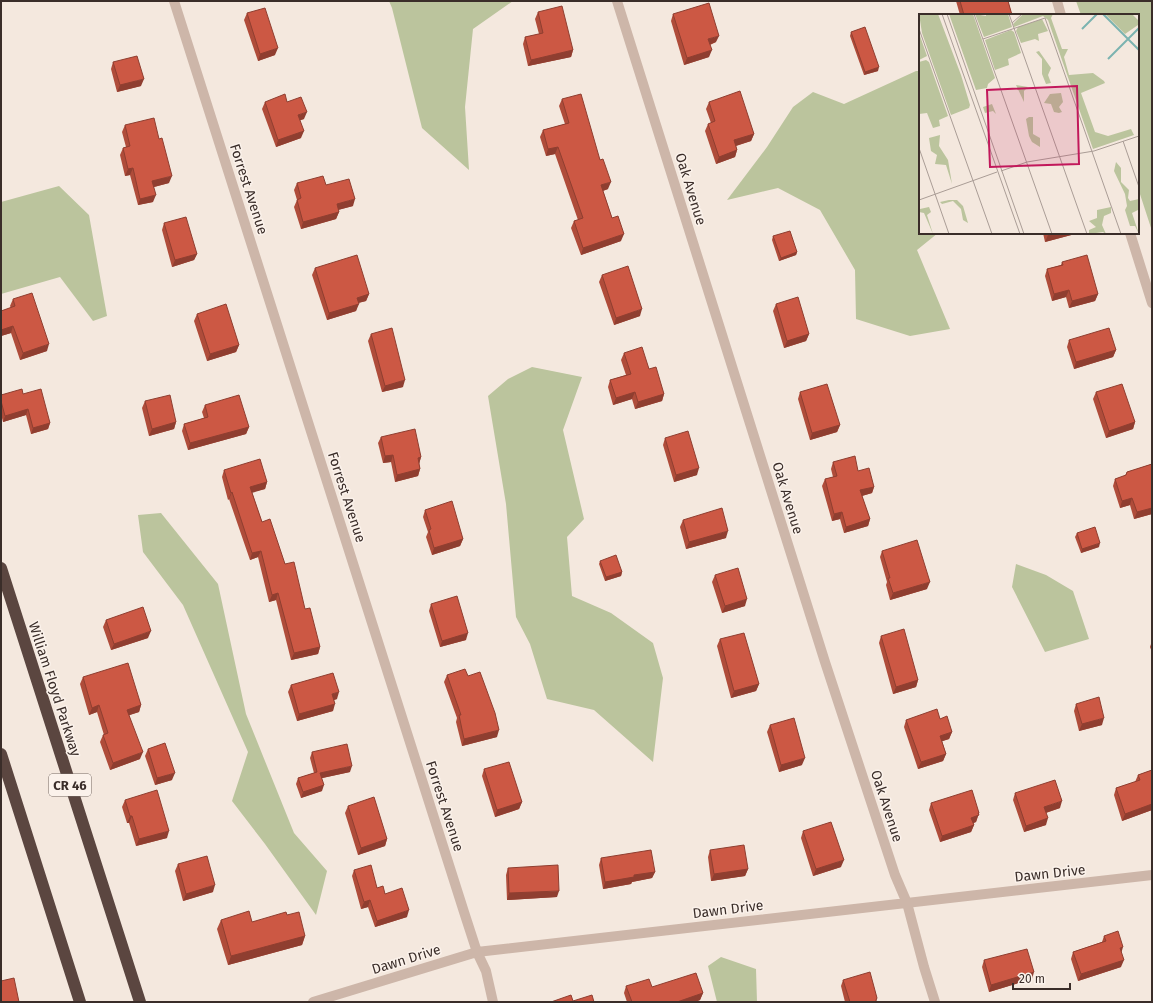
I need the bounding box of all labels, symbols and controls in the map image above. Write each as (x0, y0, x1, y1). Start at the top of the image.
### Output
inset map (919, 14, 1139, 234)
street label: Forrest Avenue (226, 142, 271, 237)
street label: Oak Avenue (672, 151, 710, 227)
street label: Forrest Avenue (324, 450, 369, 545)
street label: Oak Avenue (769, 460, 807, 536)
street label: William Floyd Parkway (25, 620, 84, 759)
street label: Forrest Avenue (422, 759, 467, 854)
street label: Oak Avenue (867, 768, 906, 844)
road number: CR 46 (49, 774, 91, 796)
street label: Dawn Drive (1014, 861, 1086, 886)
street label: Dawn Drive (692, 897, 764, 922)
street label: Dawn Drive (370, 941, 443, 978)
scale bar (1013, 965, 1070, 991)
text: 20 m (1019, 972, 1045, 986)

